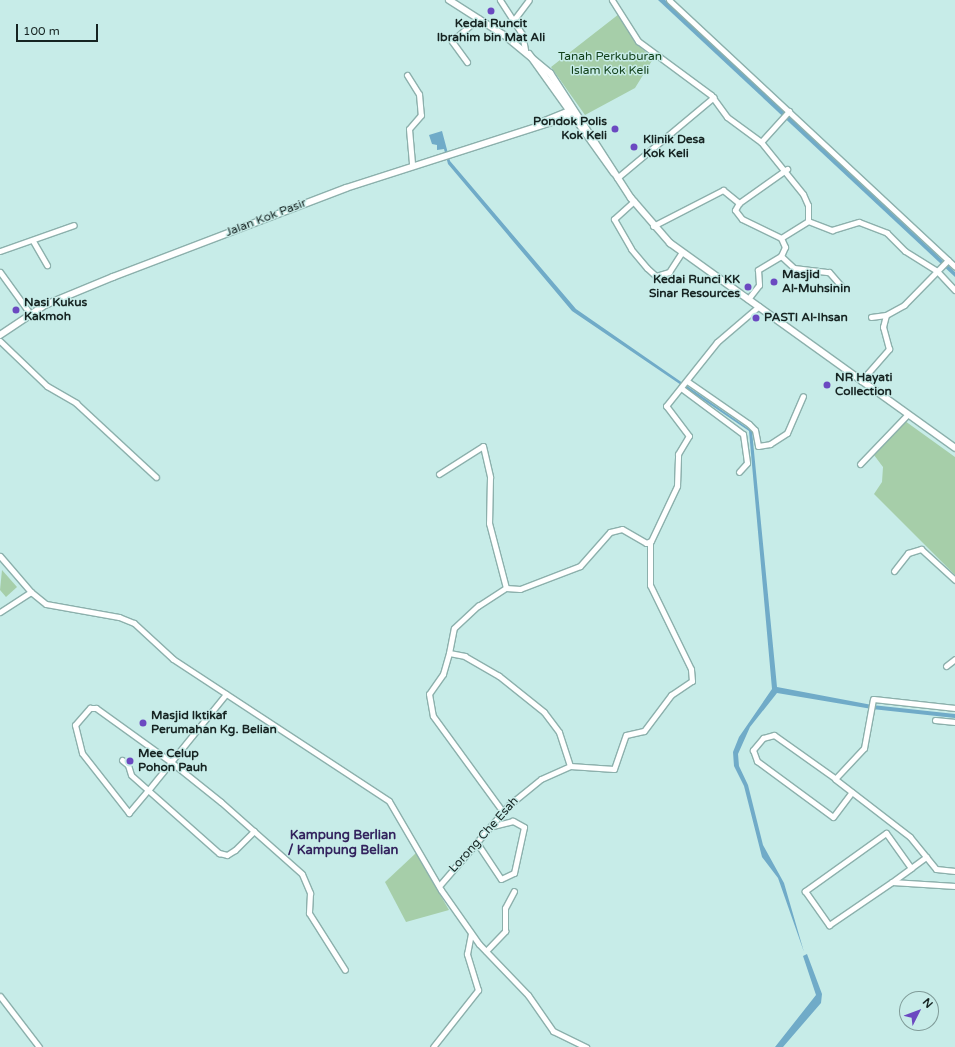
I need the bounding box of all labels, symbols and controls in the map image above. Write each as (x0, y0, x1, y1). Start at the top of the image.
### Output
marker: Kedai Runcit Ibrahim bin Mat Ali (486, 6, 496, 16)
scale bar (18, 16, 100, 42)
place label: Kedai Runcit Ibrahim bin Mat Ali (437, 17, 545, 45)
text: 100 m (23, 24, 60, 38)
park label: Tanah Perkuburan Islam Kok Keli (558, 50, 662, 78)
place label: Pondok Polis Kok Keli (533, 115, 607, 143)
marker: Pondok Polis Kok Keli (610, 124, 620, 134)
place label: Klinik Desa Kok Keli (643, 133, 705, 161)
marker: Klinik Desa Kok Keli (628, 141, 640, 153)
street label: Jalan Kok Pasir (224, 196, 308, 240)
place label: Masjid Al-Muhsinin (782, 268, 850, 296)
place label: Kedai Runci KK Sinar Resources (649, 273, 740, 301)
marker: Masjid Al-Muhsinin (769, 277, 779, 287)
marker: Kedai Runci KK Sinar Resources (743, 282, 753, 292)
place label: Nasi Kukus Kakmoh (24, 296, 87, 324)
marker: Nasi Kukus Kakmoh (11, 305, 21, 315)
place label: PASTI Al-Ihsan (764, 311, 848, 325)
marker: PASTI Al-Ihsan (751, 313, 761, 323)
place label: NR Hayati Collection (835, 371, 893, 399)
marker: NR Hayati Collection (822, 380, 832, 390)
place label: Masjid Iktikaf Perumahan Kg. Belian (151, 709, 277, 737)
marker: Masjid Iktikaf Perumahan Kg. Belian (138, 718, 148, 728)
place label: Mee Celup Pohon Pauh (138, 747, 207, 775)
marker: Mee Celup Pohon Pauh (125, 756, 135, 766)
street label: Lorong Che Esah (446, 794, 522, 876)
district label: Kampung Berlian / Kampung Belian (288, 828, 398, 859)
north arrow (899, 991, 939, 1031)
text: N (920, 996, 935, 1011)

